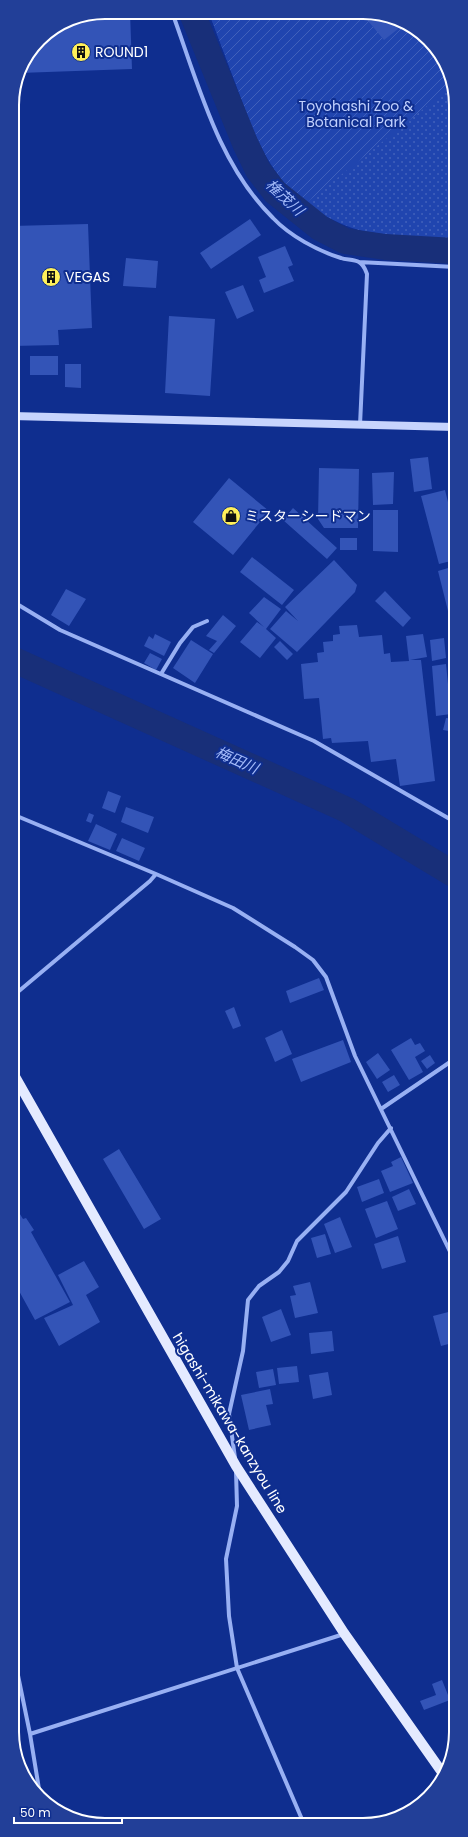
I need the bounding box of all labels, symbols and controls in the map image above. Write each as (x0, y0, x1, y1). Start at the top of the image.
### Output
building icon: ROUND1 (70, 41, 92, 63)
place label: ROUND1 (95, 42, 148, 62)
park label: Toyohashi Zoo & Botanical Park (299, 96, 414, 132)
water label: 権茂川 (261, 174, 310, 221)
building icon: VEGAS (40, 266, 62, 288)
place label: VEGAS (65, 267, 110, 287)
shop icon: ミスターシードマン (220, 505, 242, 527)
place label: ミスターシードマン (245, 506, 371, 526)
water label: 梅田川 (212, 741, 264, 780)
street label: higashi-mikawa-kanzyou line (168, 1329, 292, 1518)
scale bar (14, 1799, 122, 1825)
text: 50 m (20, 1804, 51, 1821)

